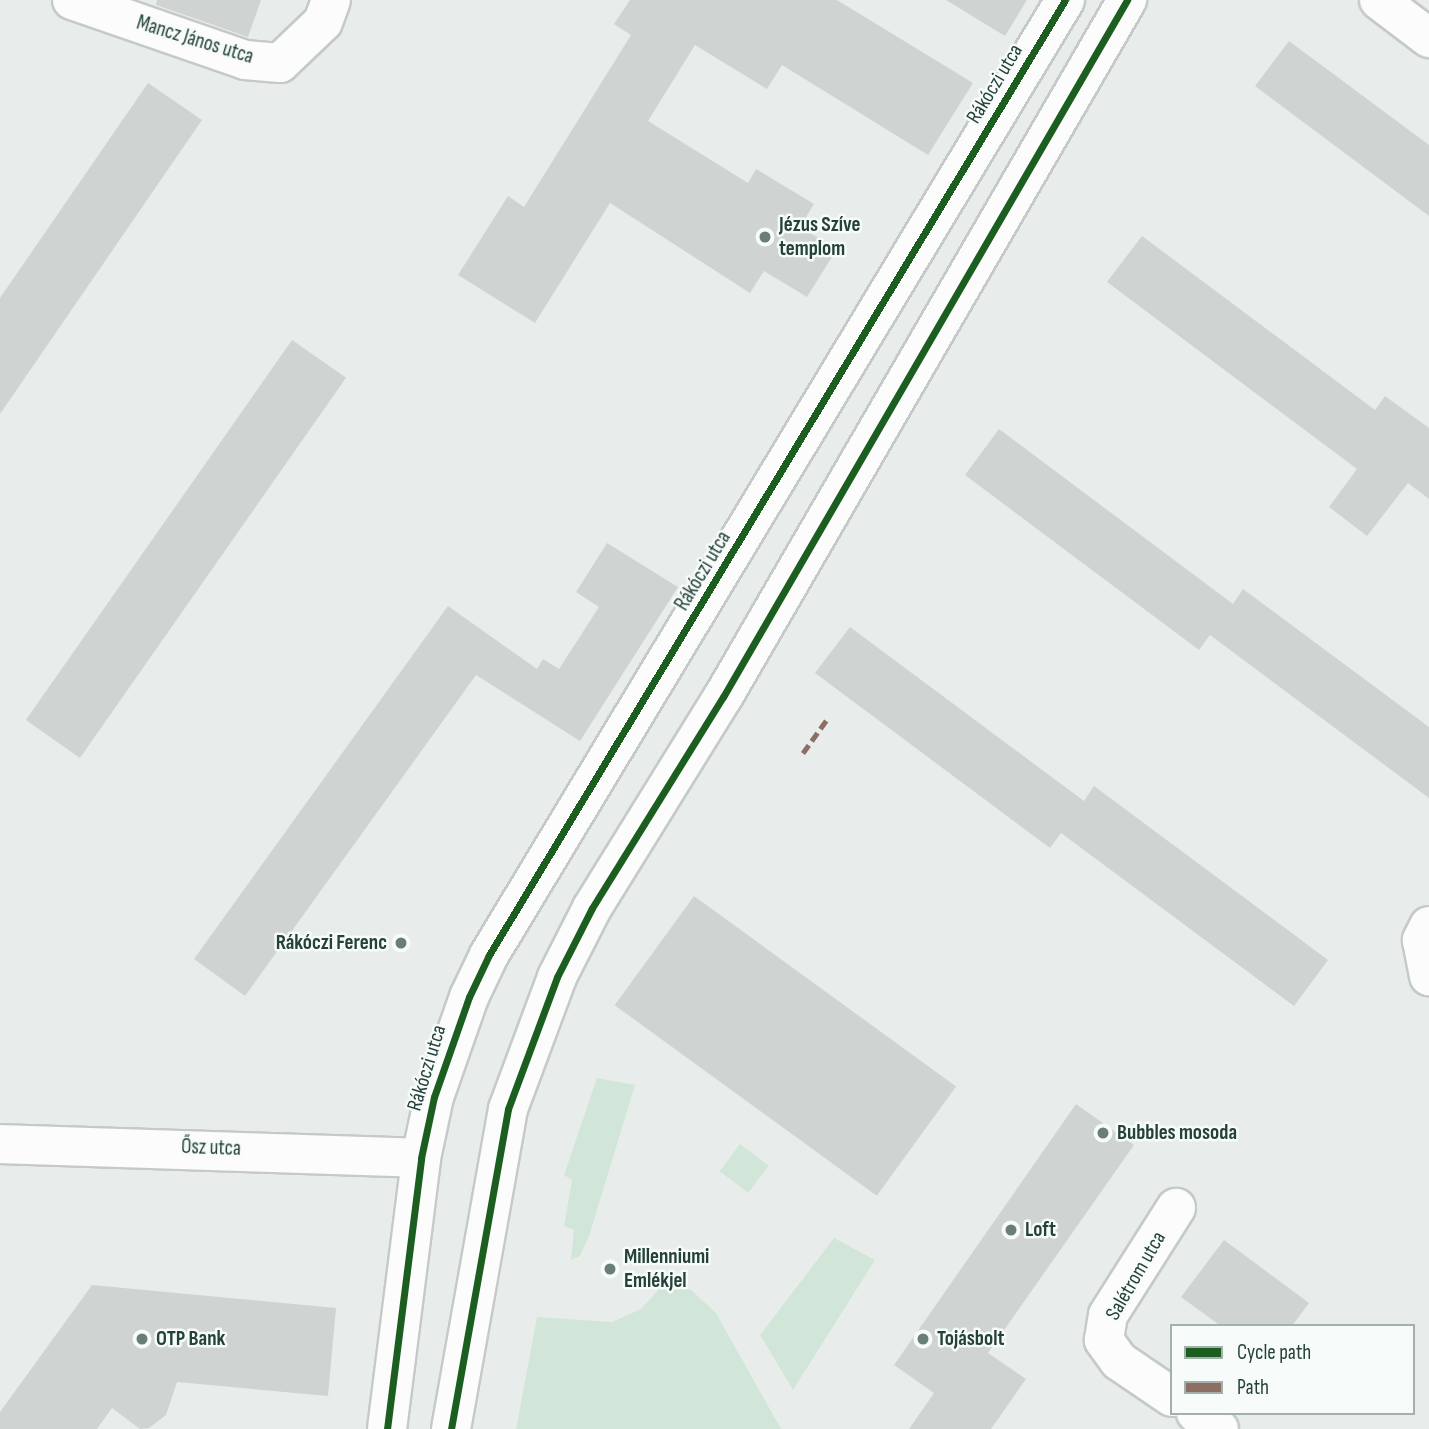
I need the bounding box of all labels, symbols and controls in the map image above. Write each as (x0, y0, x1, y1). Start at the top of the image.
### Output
street label: Mancz János utca (134, 10, 256, 70)
street label: Rákóczi utca (961, 40, 1029, 128)
place label: Jézus Szíve templom (779, 212, 861, 262)
marker: Jézus Szíve templom (757, 229, 773, 245)
street label: Rákóczi utca (669, 527, 737, 615)
place label: Rákóczi Ferenc (276, 930, 387, 956)
marker: Rákóczi Ferenc (393, 935, 409, 951)
street label: Rákóczi utca (402, 1022, 452, 1114)
place label: Bubbles mosoda (1117, 1120, 1237, 1146)
marker: Bubbles mosoda (1095, 1125, 1111, 1141)
street label: Ősz utca (181, 1134, 241, 1162)
place label: Loft (1025, 1217, 1056, 1243)
marker: Loft (1003, 1222, 1019, 1238)
street label: Salétrom utca (1101, 1227, 1171, 1325)
place label: Millenniumi Emlékjel (624, 1244, 709, 1294)
marker: Millenniumi Emlékjel (602, 1261, 618, 1277)
legend (1170, 1324, 1415, 1415)
place label: OTP Bank (156, 1326, 225, 1352)
place label: Tojásbolt (937, 1326, 1004, 1352)
marker: OTP Bank (134, 1331, 150, 1347)
marker: Tojásbolt (915, 1331, 931, 1347)
text: Cycle path (1237, 1340, 1311, 1365)
text: Path (1237, 1375, 1269, 1400)

